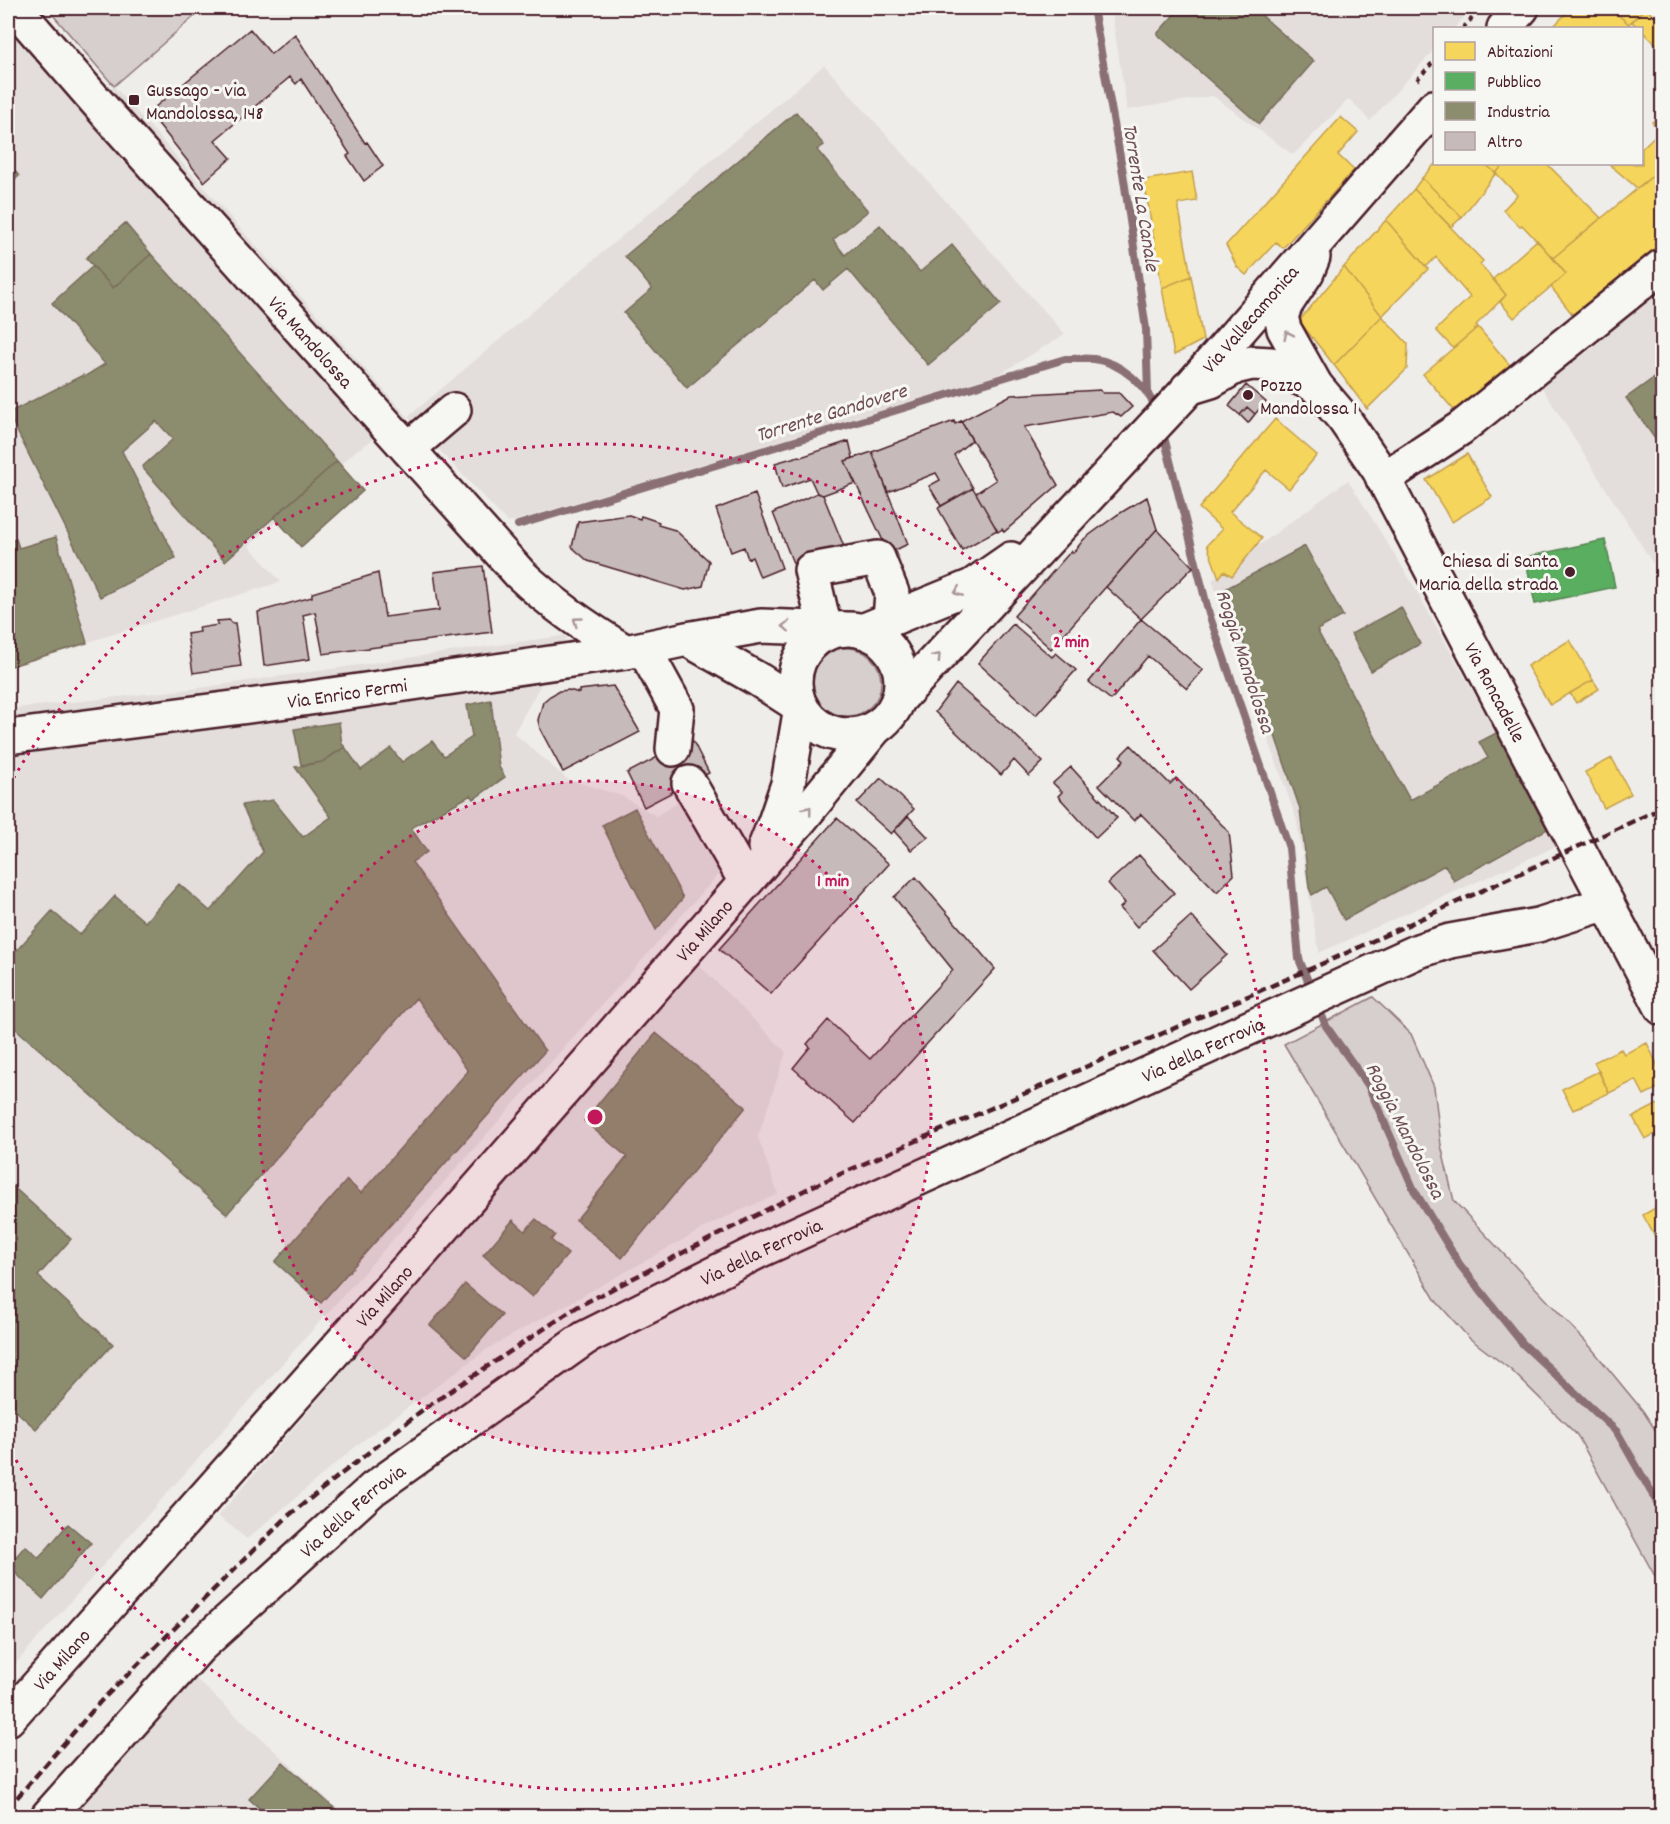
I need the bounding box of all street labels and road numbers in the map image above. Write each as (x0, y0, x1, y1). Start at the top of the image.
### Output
street label: Via Vallecamonica (1197, 260, 1307, 381)
street label: Via Mandolossa (260, 291, 359, 396)
street label: Via Roncadelle (1455, 638, 1531, 748)
street label: Via Enrico Fermi (286, 673, 410, 718)
street label: Via Milano (671, 894, 741, 969)
street label: Via della Ferrovia (1138, 1011, 1270, 1092)
street label: Via della Ferrovia (696, 1213, 828, 1295)
street label: Via Milano (351, 1260, 421, 1335)
street label: Via della Ferrovia (295, 1459, 413, 1566)
street label: Via Milano (28, 1624, 99, 1698)

